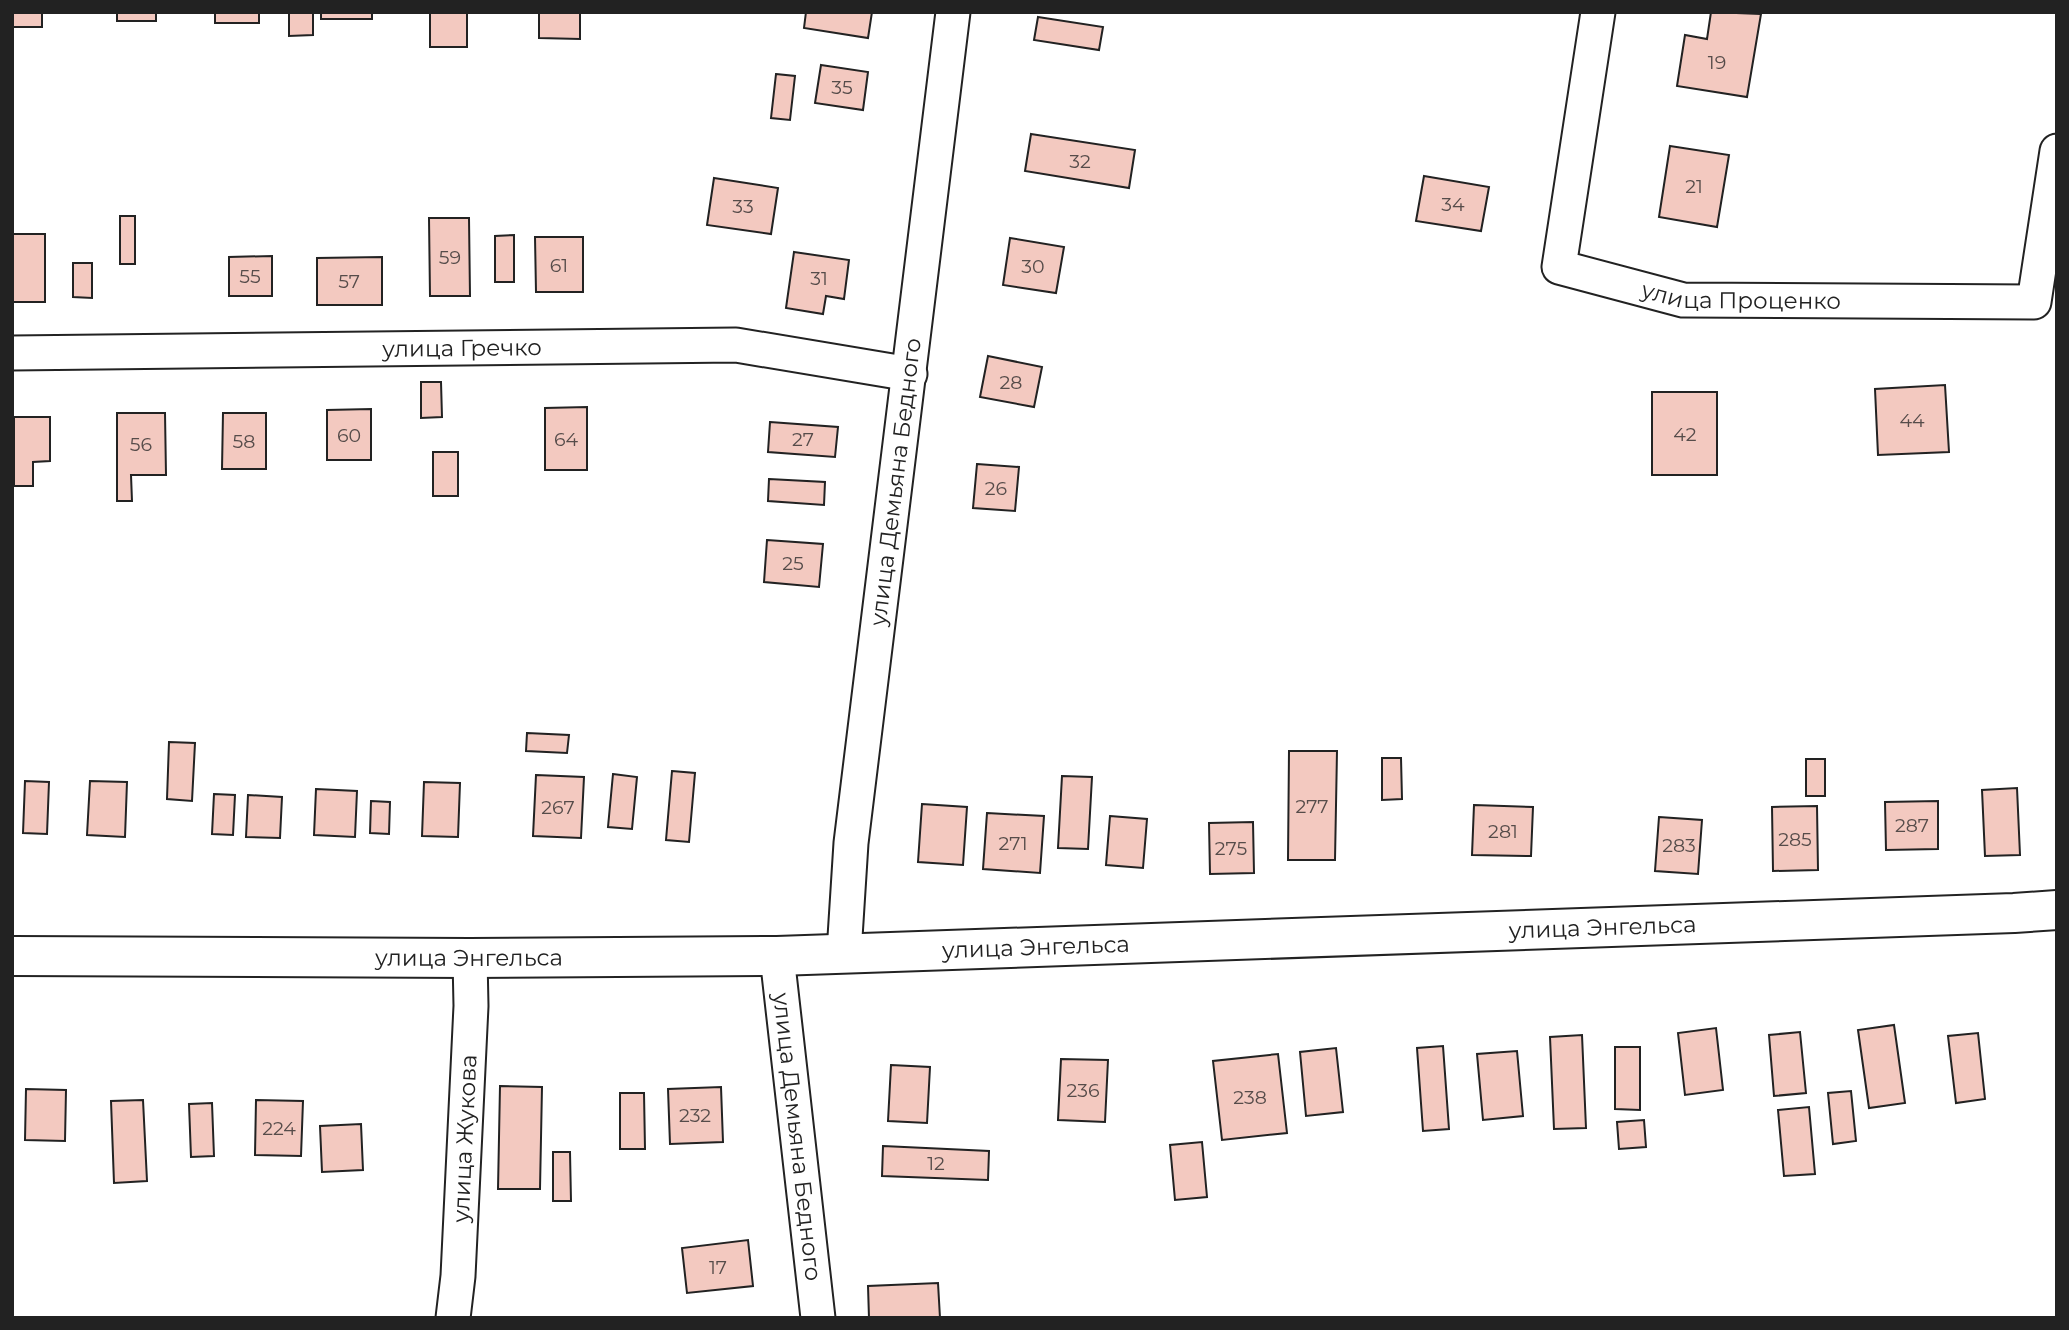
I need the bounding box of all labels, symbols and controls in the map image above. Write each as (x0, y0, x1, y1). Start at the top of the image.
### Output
house number: 19 (1708, 51, 1726, 74)
house number: 35 (831, 76, 853, 99)
house number: 32 (1069, 150, 1091, 173)
house number: 21 (1685, 175, 1703, 198)
house number: 34 (1441, 193, 1465, 216)
house number: 33 (732, 195, 754, 218)
house number: 59 (439, 246, 461, 269)
house number: 61 (550, 254, 568, 277)
house number: 30 (1021, 255, 1045, 278)
house number: 55 (239, 265, 261, 288)
house number: 31 (810, 267, 828, 290)
house number: 57 (338, 270, 360, 293)
street label: улица Проценко (1637, 275, 1841, 315)
street label: улица Гречко (381, 333, 542, 363)
street label: улица Демьяна Бедного (864, 336, 927, 629)
house number: 28 (1000, 371, 1022, 394)
house number: 44 (1899, 409, 1925, 432)
house number: 42 (1673, 423, 1697, 446)
house number: 60 (337, 424, 361, 447)
house number: 64 (554, 428, 579, 451)
house number: 27 (792, 428, 814, 451)
house number: 58 (233, 430, 255, 453)
house number: 56 (130, 433, 152, 456)
house number: 26 (985, 477, 1007, 500)
house number: 25 (782, 552, 804, 575)
house number: 277 (1295, 795, 1329, 818)
house number: 267 (541, 796, 575, 819)
house number: 287 (1895, 814, 1929, 837)
house number: 281 (1488, 820, 1518, 843)
house number: 285 (1778, 828, 1812, 851)
house number: 271 (999, 832, 1028, 855)
house number: 283 (1662, 834, 1696, 857)
house number: 275 (1215, 837, 1247, 860)
street label: улица Энгельса (1507, 910, 1697, 945)
street label: улица Энгельса (940, 930, 1130, 964)
street label: улица Энгельса (374, 943, 563, 972)
street label: улица Демьяна Бедного (767, 990, 828, 1283)
street label: улица Жукова (447, 1054, 483, 1224)
house number: 236 (1066, 1079, 1100, 1102)
house number: 238 (1233, 1086, 1267, 1109)
house number: 232 (679, 1104, 711, 1127)
house number: 224 (262, 1117, 296, 1140)
house number: 12 (927, 1152, 945, 1175)
house number: 17 (709, 1256, 727, 1279)

